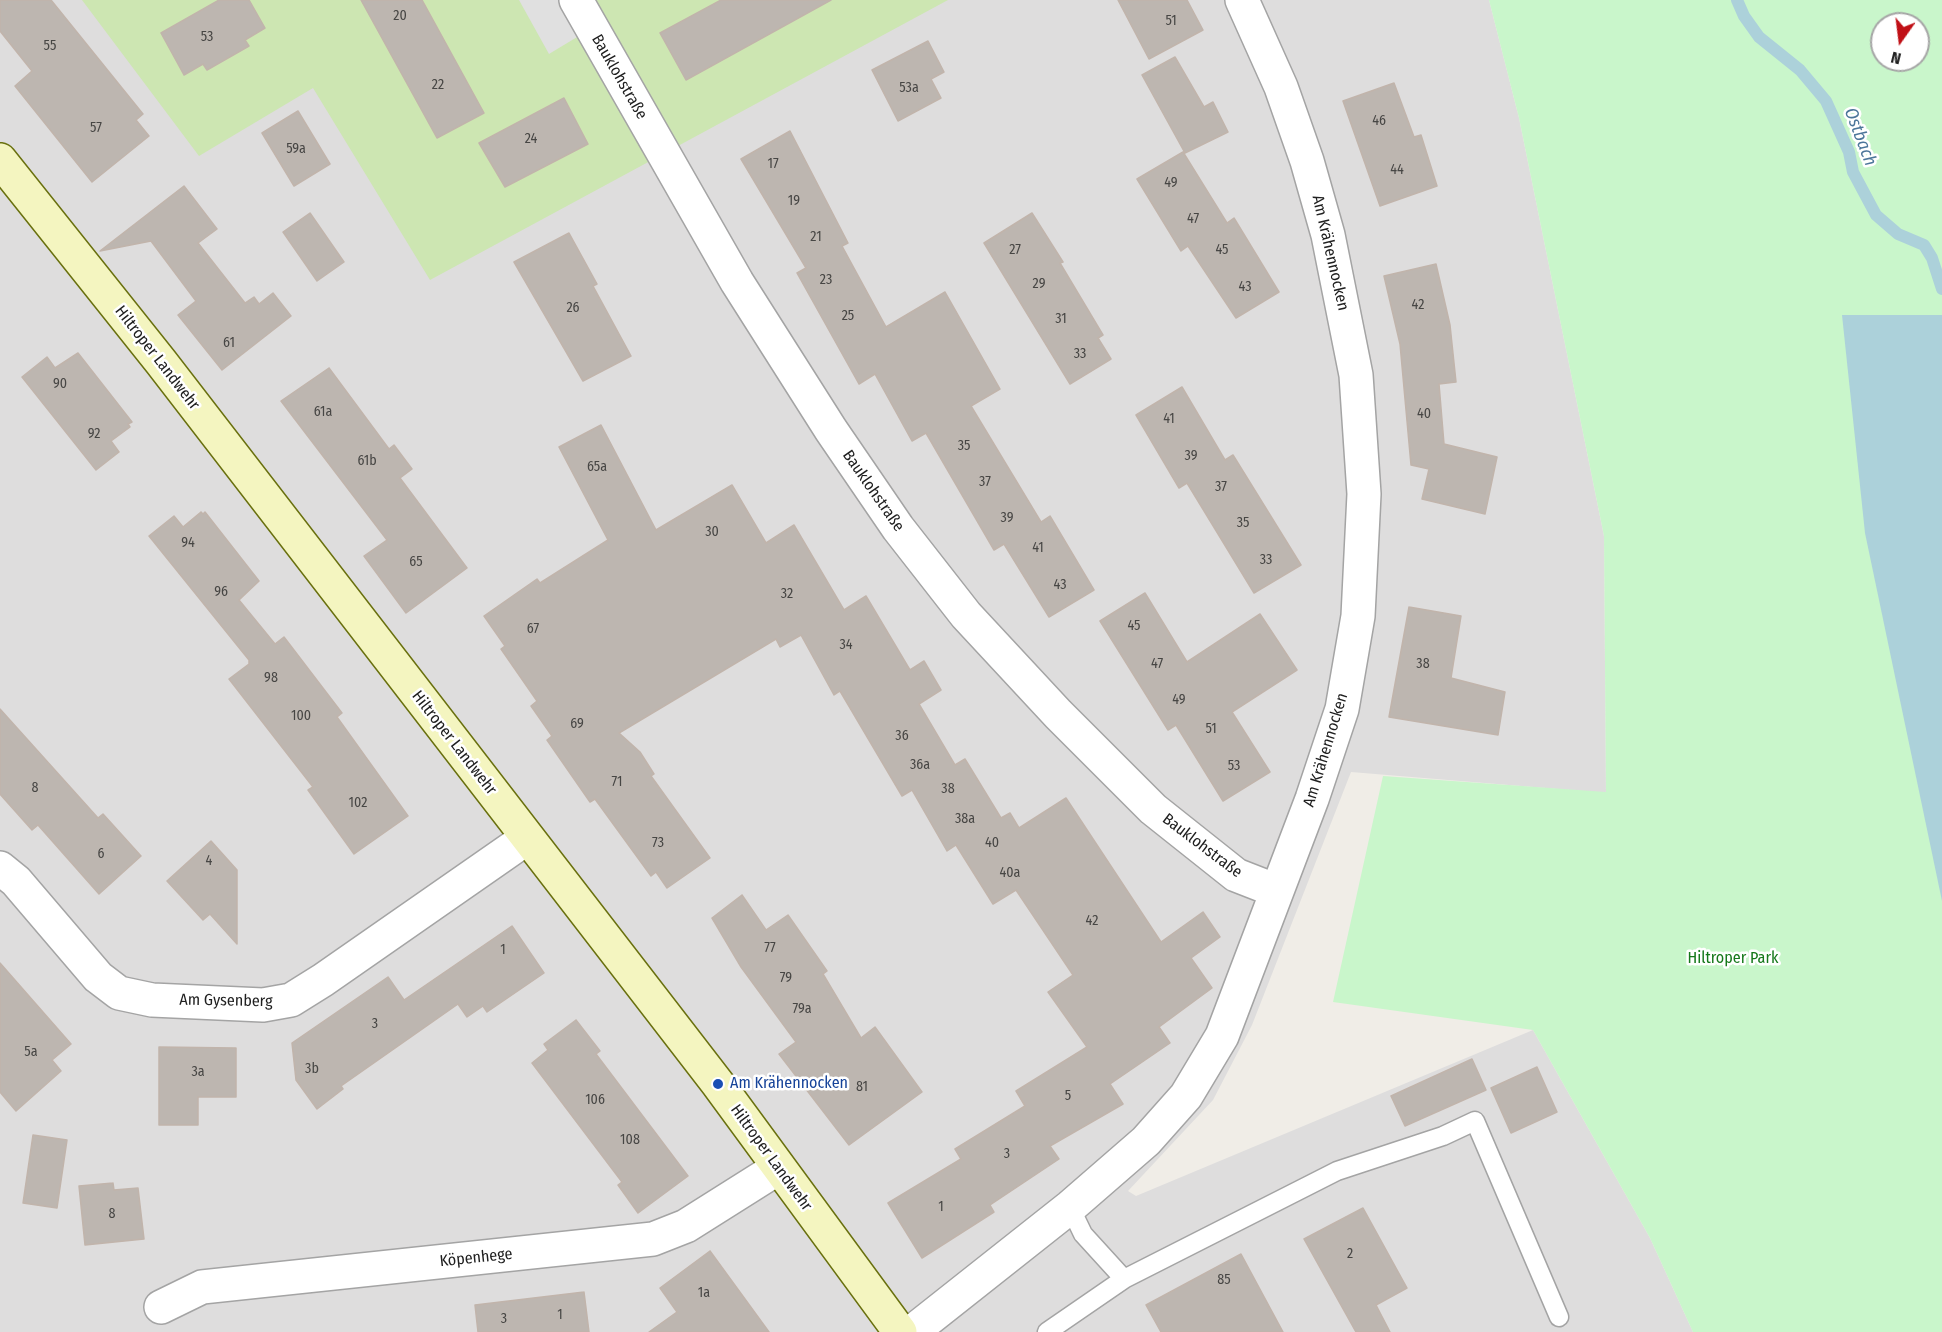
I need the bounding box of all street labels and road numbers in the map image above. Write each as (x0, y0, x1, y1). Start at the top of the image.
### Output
street label: Bauklohstraße (587, 31, 651, 123)
street label: Am Krähennocken (1307, 193, 1353, 313)
street label: Hiltroper Landwehr (110, 302, 204, 414)
street label: Bauklohstraße (838, 447, 908, 535)
street label: Hiltroper Landwehr (407, 687, 501, 799)
street label: Am Krähennocken (1300, 691, 1352, 809)
street label: Bauklohstraße (1158, 810, 1246, 882)
street label: Am Gysenberg (179, 991, 273, 1011)
street label: Hiltroper Landwehr (726, 1101, 816, 1215)
street label: Köpenhege (439, 1245, 513, 1271)

